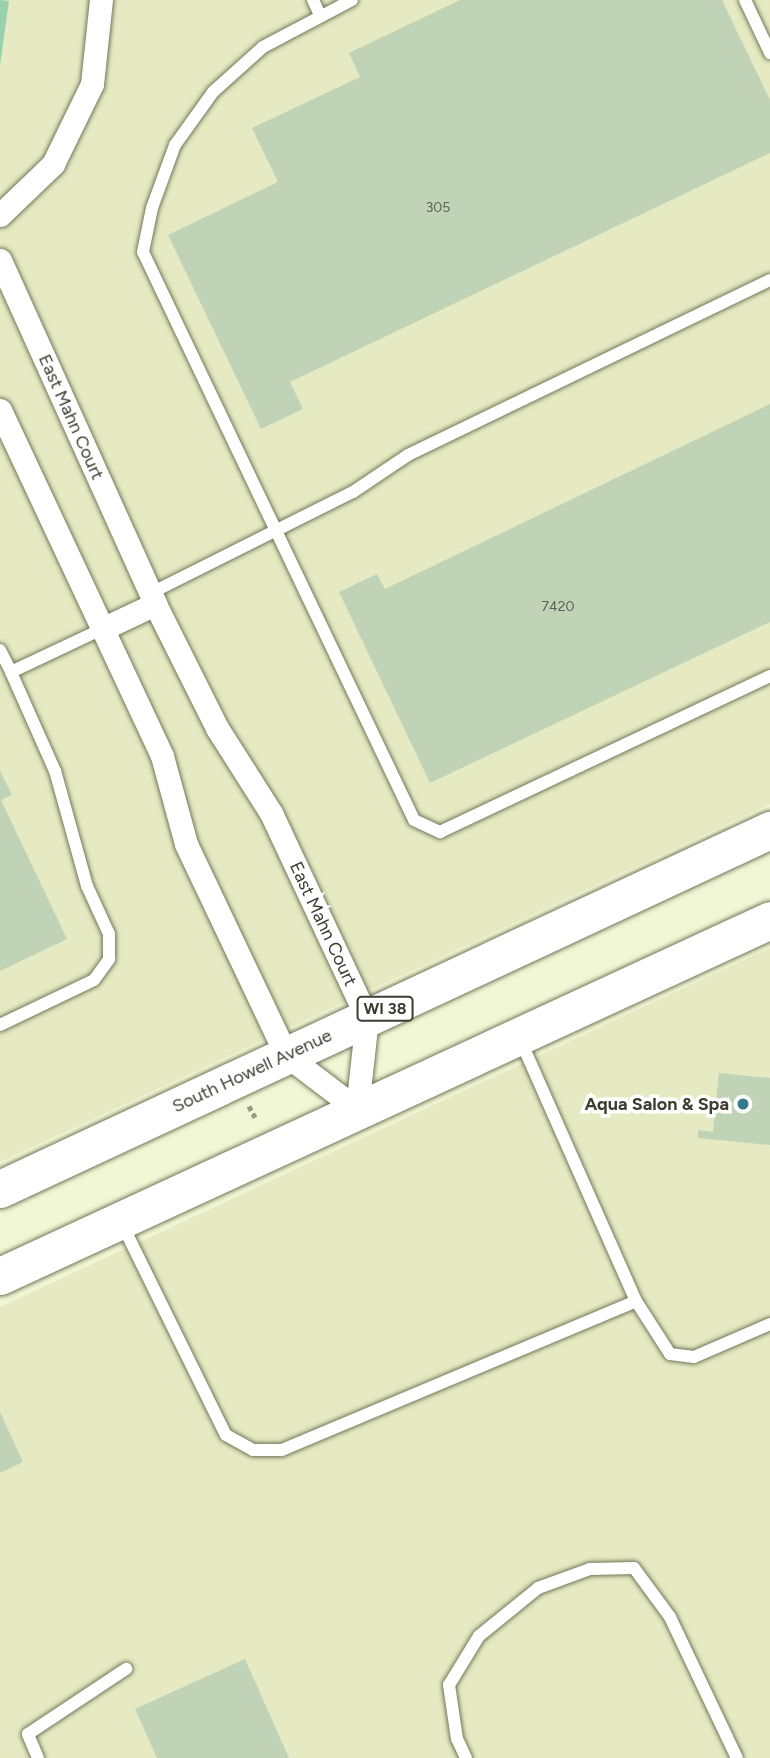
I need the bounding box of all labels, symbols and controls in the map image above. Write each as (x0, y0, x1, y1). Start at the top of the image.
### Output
house number: 305 (426, 200, 450, 216)
street label: East Mahn Court (34, 351, 108, 483)
house number: 7420 (541, 599, 575, 615)
street label: East Mahn Court (285, 858, 361, 990)
road number: WI 38 (355, 996, 415, 1021)
street label: South Howell Avenue (169, 1025, 335, 1117)
place label: Aqua Salon & Spa (584, 1093, 729, 1115)
marker: Aqua Salon & Spa (735, 1096, 751, 1112)

